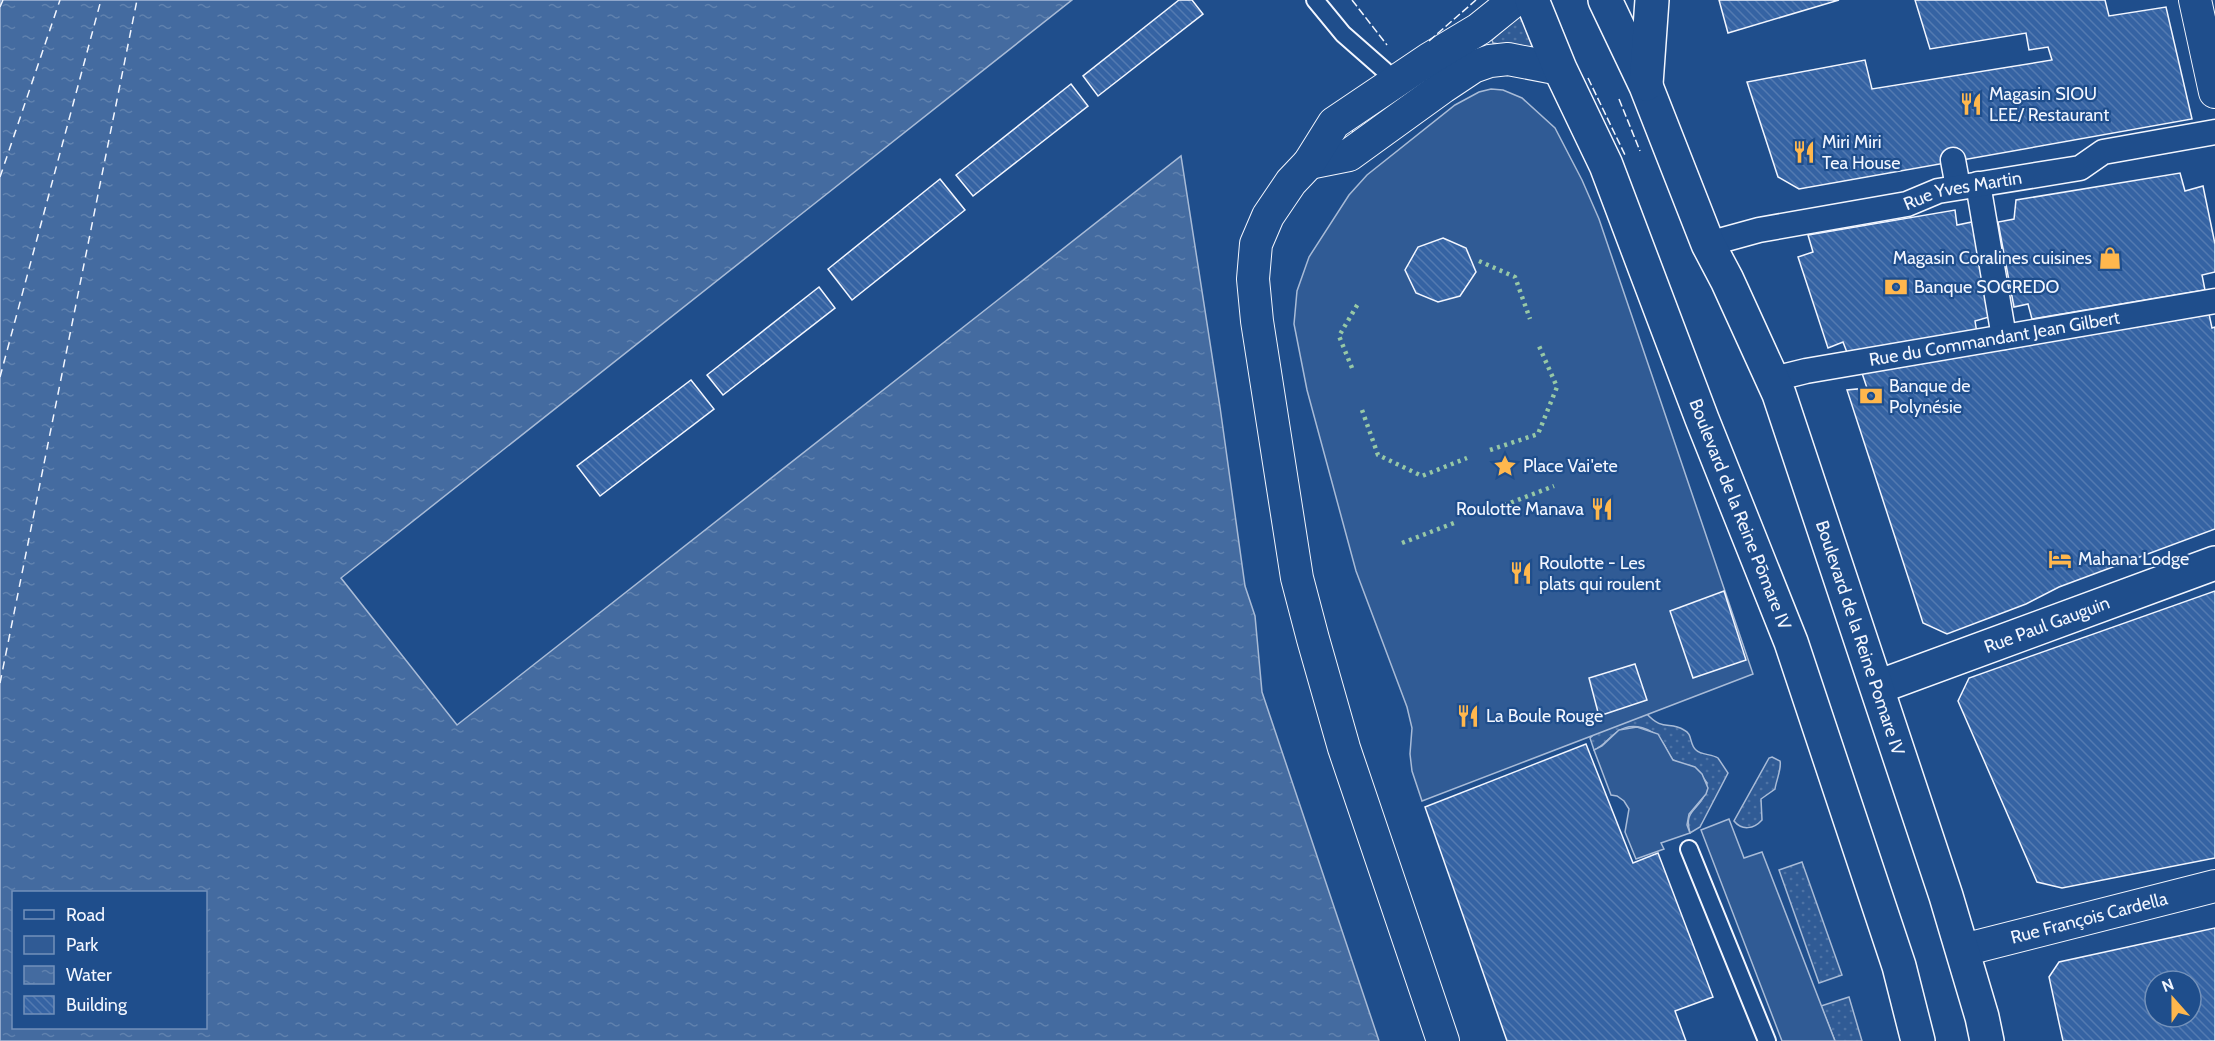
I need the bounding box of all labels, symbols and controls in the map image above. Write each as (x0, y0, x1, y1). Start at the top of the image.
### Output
place label: Magasin SIOU LEE/ Restaurant (1989, 83, 2109, 126)
restaurant icon: Magasin SIOU LEE/ Restaurant (1958, 91, 1984, 117)
place label: Miri Miri Tea House (1822, 131, 1901, 174)
restaurant icon: Miri Miri Tea House (1791, 139, 1817, 165)
street label: Rue Yves Martin (1900, 167, 2023, 215)
shop icon: Magasin Coralines cuisines (2097, 245, 2123, 271)
place label: Magasin Coralines cuisines (1893, 247, 2092, 269)
bank icon: Banque SOCREDO (1883, 274, 1909, 300)
place label: Banque SOCREDO (1914, 276, 2060, 298)
street label: Rue du Commandant Jean Gilbert (1867, 307, 2121, 371)
place label: Banque de Polynésie (1889, 375, 1970, 418)
bank icon: Banque de Polynésie (1858, 383, 1884, 409)
street label: Boulevard de la Reine Pōmare IV (1684, 396, 1796, 633)
place icon: Place Vai'ete (1492, 453, 1518, 479)
place label: Place Vai'ete (1523, 455, 1618, 477)
restaurant icon: Roulotte Manava (1589, 496, 1615, 522)
place label: Roulotte Manava (1456, 498, 1584, 520)
street label: Boulevard de la Reine Pomare IV (1811, 518, 1909, 758)
hotel icon: Mahana Lodge (2047, 546, 2073, 572)
place label: Mahana Lodge (2078, 548, 2189, 570)
place label: Roulotte - Les plats qui roulent (1539, 552, 1661, 595)
restaurant icon: Roulotte - Les plats qui roulent (1508, 560, 1534, 586)
street label: Rue Paul Gauguin (1981, 592, 2113, 658)
restaurant icon: La Boule Rouge (1455, 703, 1481, 729)
place label: La Boule Rouge (1486, 705, 1603, 727)
street label: Rue François Cardella (2008, 887, 2170, 948)
legend (12, 891, 207, 1029)
text: Road (66, 904, 105, 926)
text: Park (66, 934, 99, 956)
text: Water (66, 964, 112, 986)
north arrow (2143, 969, 2203, 1029)
text: N (2159, 975, 2176, 996)
text: Building (66, 994, 128, 1016)

